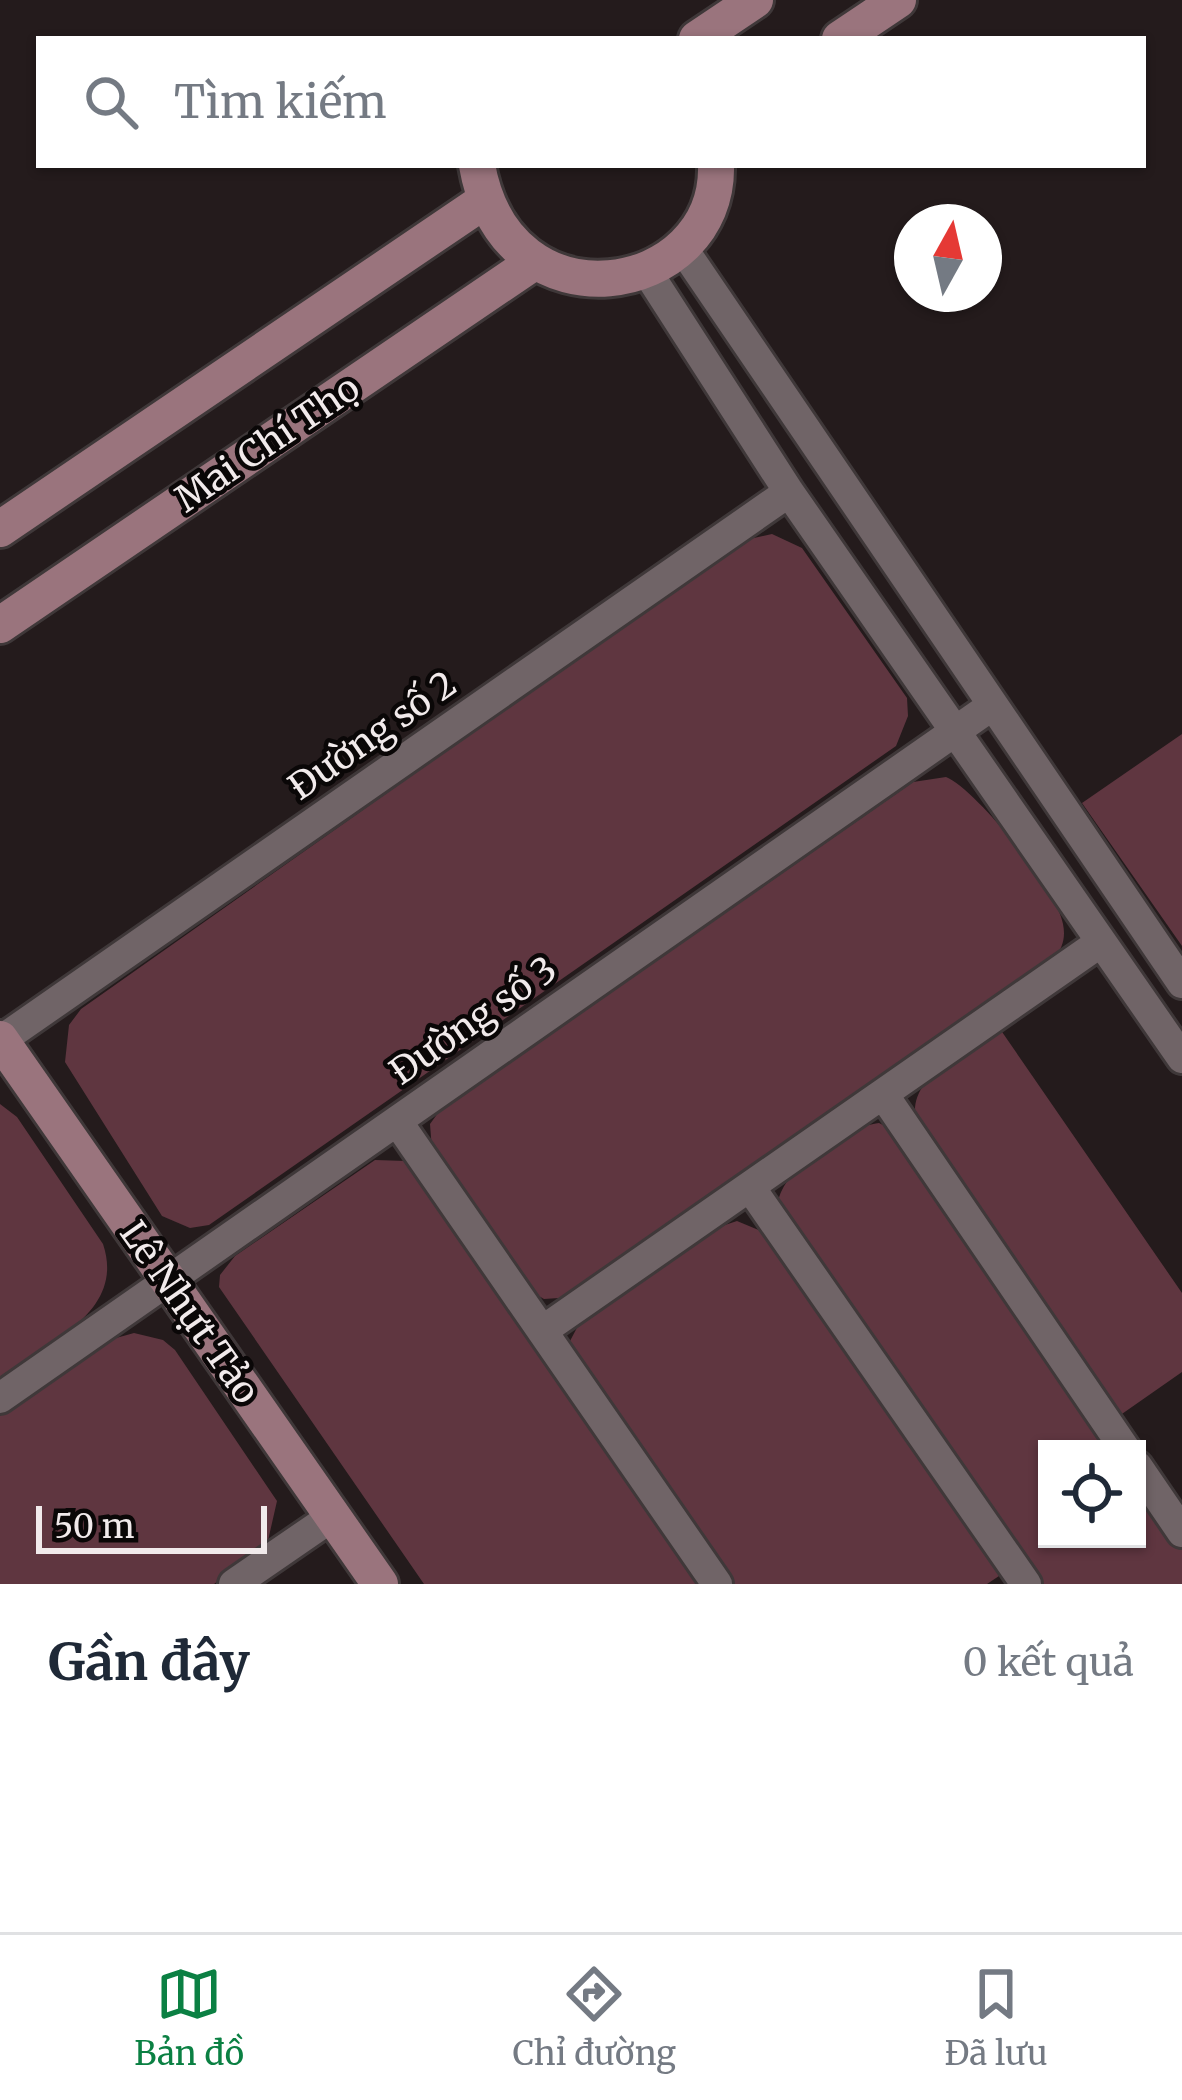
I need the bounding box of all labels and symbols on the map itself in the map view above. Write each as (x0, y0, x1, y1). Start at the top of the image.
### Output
north arrow (894, 204, 1002, 312)
street label: Mai Chí Thọ (167, 365, 368, 521)
street label: Đường số 2 (279, 660, 465, 810)
street label: Đường số 3 (381, 946, 565, 1094)
street label: Lê Nhựt Tảo (110, 1212, 269, 1412)
scale bar (36, 1500, 267, 1553)

